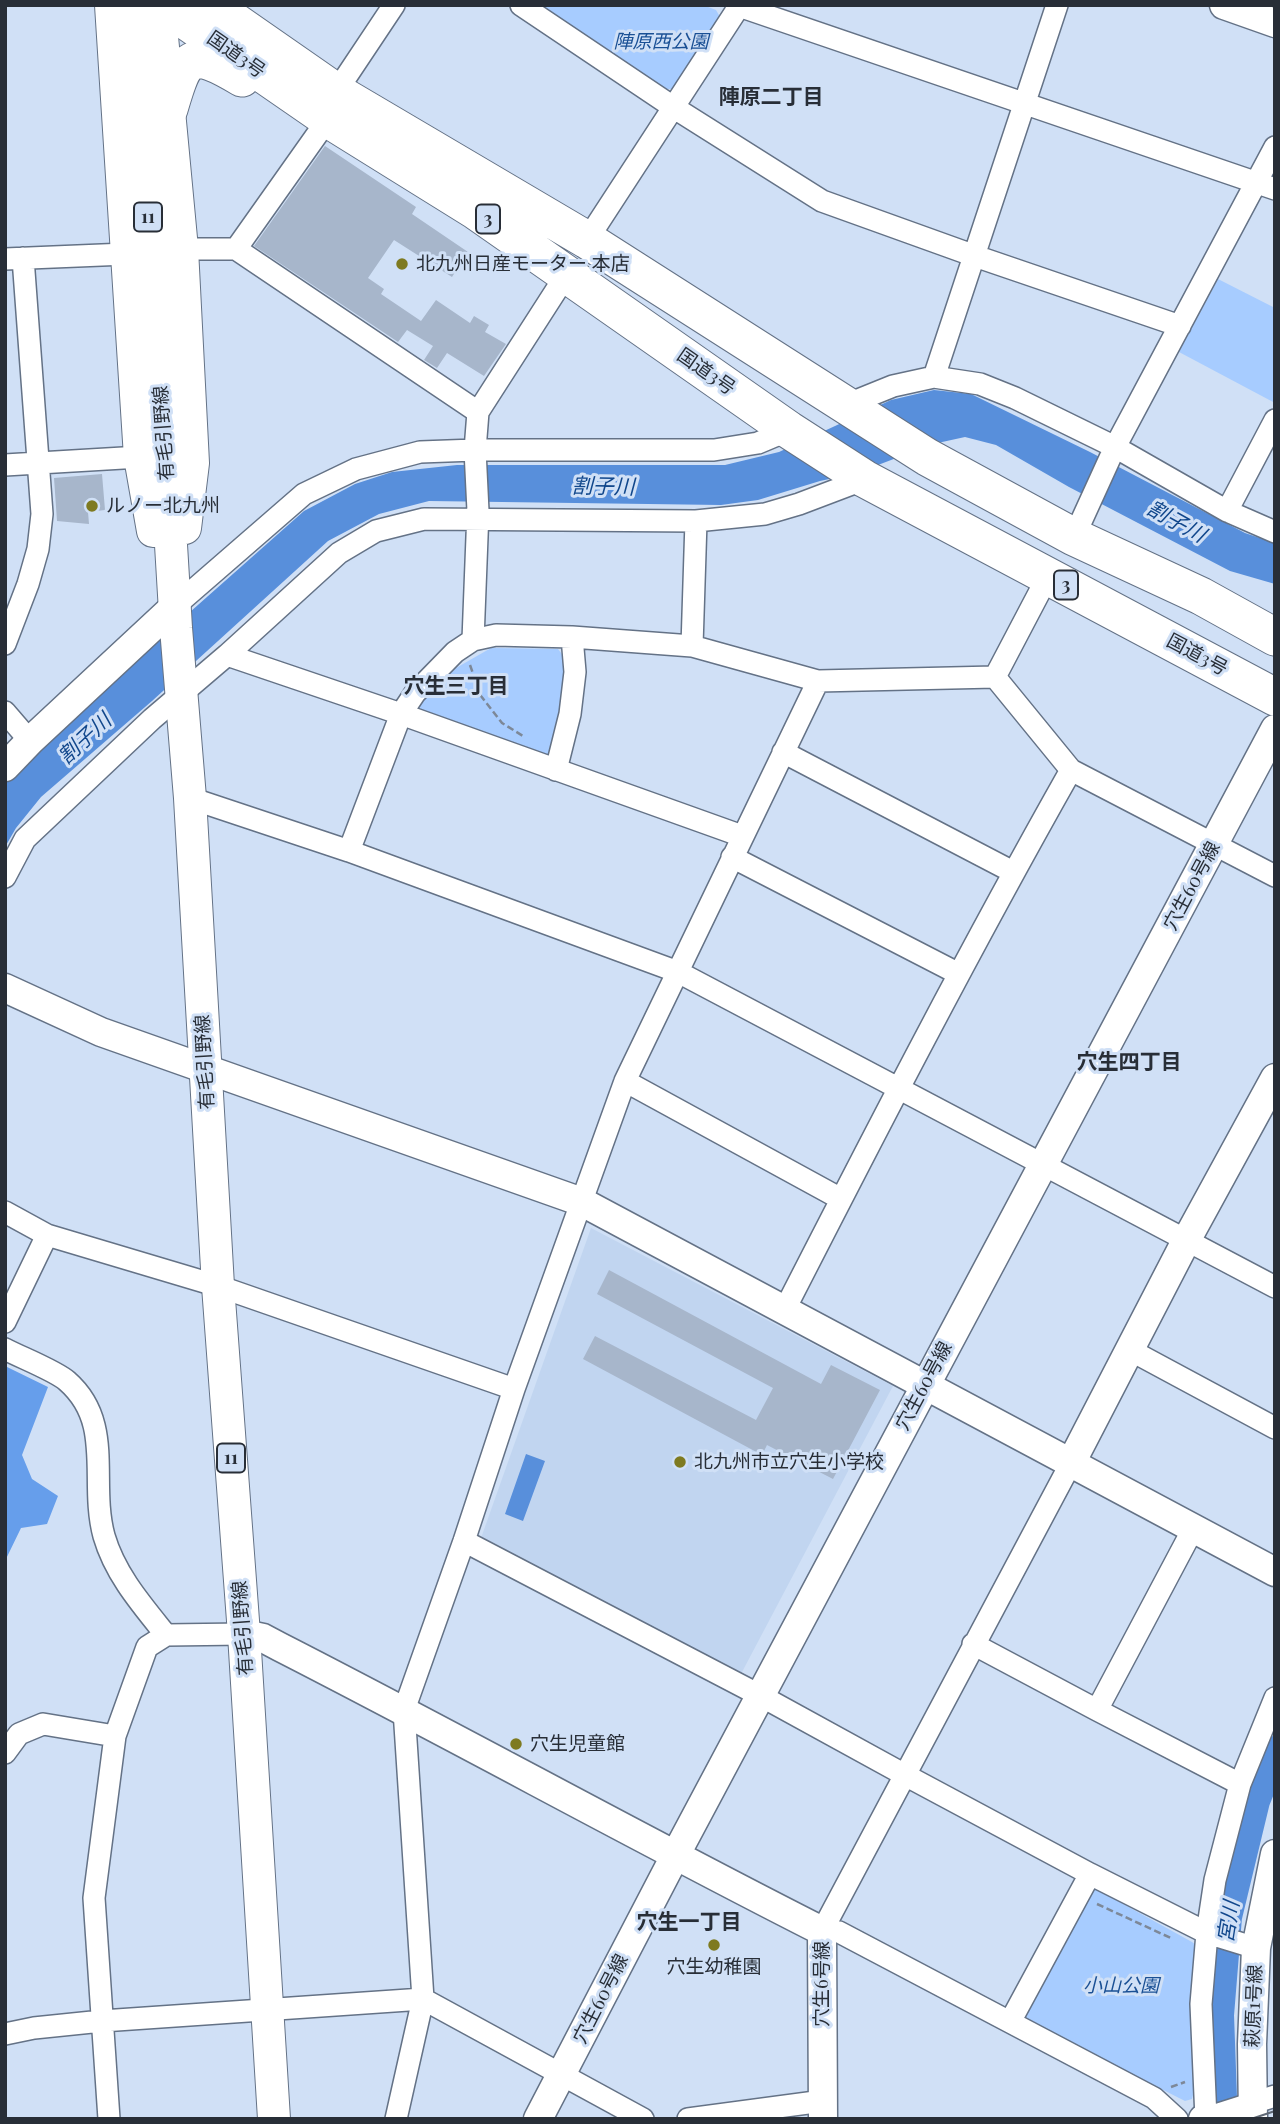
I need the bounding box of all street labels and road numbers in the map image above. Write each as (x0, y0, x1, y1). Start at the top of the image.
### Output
street label: 国道3号 (203, 27, 269, 83)
road number: 11 (134, 202, 162, 232)
road number: 3 (476, 204, 500, 233)
street label: 国道3号 (673, 344, 739, 400)
street label: 有毛引野線 (149, 385, 179, 481)
road number: 3 (1054, 570, 1078, 600)
street label: 国道3号 (1163, 630, 1231, 680)
street label: 穴生60号線 (1159, 838, 1225, 934)
street label: 有毛引野線 (191, 1014, 219, 1110)
street label: 穴生60号線 (891, 1338, 957, 1434)
road number: 11 (217, 1443, 245, 1472)
street label: 有毛引野線 (228, 1580, 258, 1676)
street label: 穴生6号線 (811, 1941, 833, 2027)
street label: 穴生60号線 (569, 1951, 633, 2047)
street label: 萩原1号線 (1241, 1964, 1267, 2048)

